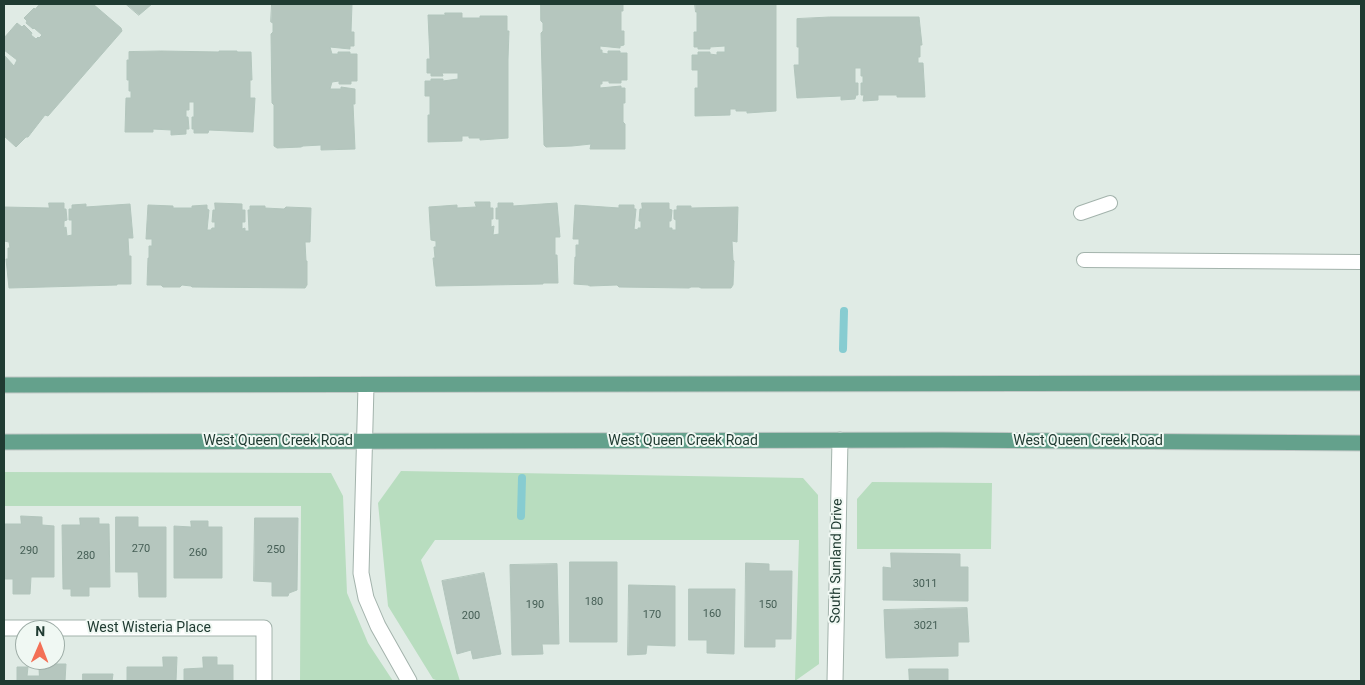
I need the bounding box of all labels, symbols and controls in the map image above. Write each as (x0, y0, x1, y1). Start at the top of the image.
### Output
street label: West Queen Creek Road (203, 433, 353, 449)
street label: West Queen Creek Road (608, 433, 758, 449)
street label: West Queen Creek Road (1013, 433, 1163, 449)
street label: South Sunland Drive (828, 498, 846, 624)
house number: 270 (132, 542, 150, 556)
house number: 250 (267, 543, 285, 557)
house number: 290 (20, 544, 38, 558)
house number: 260 (189, 546, 207, 560)
house number: 280 (77, 549, 95, 563)
house number: 3011 (913, 577, 937, 591)
house number: 180 (585, 595, 603, 609)
house number: 190 (526, 598, 544, 612)
house number: 150 (759, 598, 777, 612)
house number: 160 (703, 607, 721, 621)
house number: 170 (643, 608, 661, 622)
house number: 200 (462, 609, 480, 623)
house number: 3021 (914, 619, 938, 633)
north arrow (15, 620, 65, 670)
street label: West Wisteria Place (87, 620, 211, 636)
text: N (35, 623, 45, 639)

